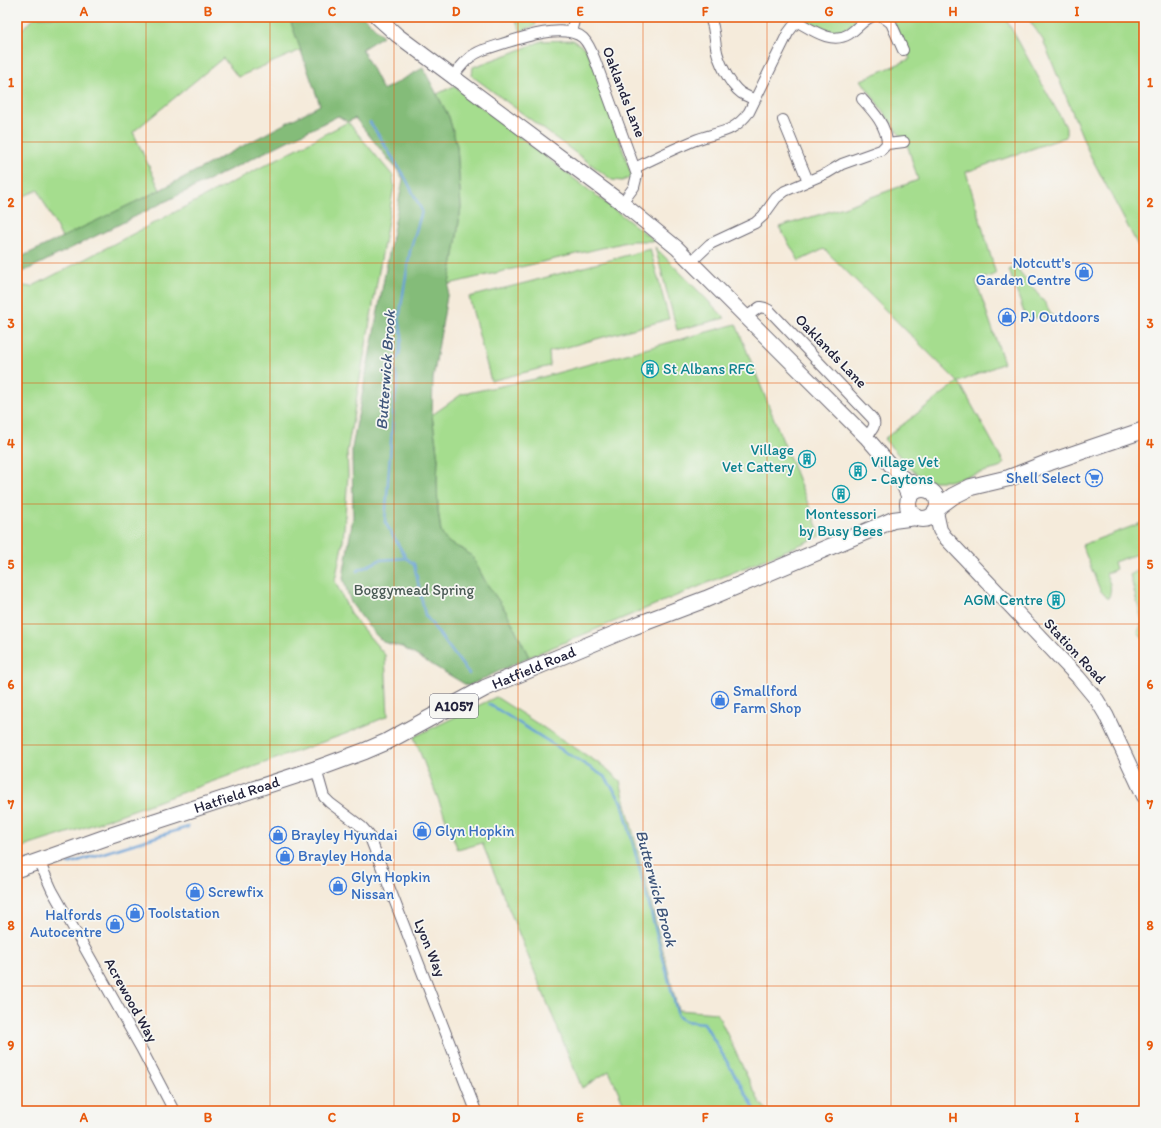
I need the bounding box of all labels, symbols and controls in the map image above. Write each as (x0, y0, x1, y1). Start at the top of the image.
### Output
text: A (79, 4, 89, 19)
text: B (204, 4, 213, 19)
text: C (328, 4, 337, 19)
text: D (452, 4, 461, 19)
text: E (576, 4, 584, 19)
text: F (702, 4, 709, 19)
text: G (825, 4, 834, 19)
text: H (949, 4, 958, 19)
text: I (1075, 4, 1080, 19)
street label: Oaklands Lane (598, 44, 650, 140)
text: 1 (8, 75, 14, 90)
text: 1 (1147, 75, 1153, 90)
text: 2 (8, 195, 15, 210)
text: 2 (1147, 195, 1154, 210)
place label: Notcutt's Garden Centre (976, 254, 1071, 289)
shop icon: Notcutt's Garden Centre (1074, 262, 1094, 282)
shop icon: PJ Outdoors (997, 307, 1017, 327)
place label: PJ Outdoors (1020, 308, 1100, 326)
water label: Butterwick Brook (372, 309, 399, 430)
street label: Oaklands Lane (791, 310, 871, 392)
text: 3 (7, 316, 15, 331)
text: 3 (1146, 316, 1154, 331)
building icon: St Albans RFC (640, 359, 660, 379)
place label: St Albans RFC (663, 360, 755, 378)
text: 4 (7, 436, 15, 451)
text: 4 (1146, 436, 1154, 451)
place label: Village Vet Cattery (722, 441, 794, 476)
building icon: Village Vet Cattery (797, 449, 817, 469)
place label: Village Vet - Caytons (871, 453, 939, 488)
building icon: Village Vet - Caytons (848, 461, 868, 481)
supermarket icon: Shell Select (1084, 468, 1104, 488)
place label: Shell Select (1006, 469, 1081, 487)
building icon: Montessori by Busy Bees (831, 484, 851, 504)
place label: Montessori by Busy Bees (799, 505, 883, 540)
text: 5 (8, 557, 15, 572)
text: 5 (1147, 557, 1154, 572)
park label: Boggymead Spring (354, 581, 475, 599)
building icon: AGM Centre (1046, 590, 1066, 610)
place label: AGM Centre (964, 591, 1043, 609)
street label: Station Road (1040, 614, 1110, 688)
street label: Hatfield Road (489, 642, 579, 693)
text: 6 (8, 677, 15, 692)
text: 6 (1147, 677, 1154, 692)
place label: Smallford Farm Shop (733, 682, 801, 717)
shop icon: Smallford Farm Shop (710, 690, 730, 710)
road number: A1057 (430, 694, 478, 718)
street label: Hatfield Road (192, 772, 283, 817)
text: 7 (7, 797, 15, 812)
text: 7 (1146, 797, 1154, 812)
shop icon: Glyn Hopkin (412, 821, 432, 841)
place label: Glyn Hopkin (435, 822, 515, 840)
shop icon: Brayley Hyundai (268, 825, 288, 845)
place label: Brayley Hyundai (291, 826, 397, 844)
water label: Butterwick Brook (632, 828, 681, 949)
shop icon: Brayley Honda (275, 846, 295, 866)
place label: Brayley Honda (298, 847, 392, 865)
place label: Glyn Hopkin Nissan (351, 868, 431, 903)
shop icon: Glyn Hopkin Nissan (328, 876, 348, 896)
shop icon: Screwfix (185, 882, 205, 902)
place label: Screwfix (208, 883, 264, 901)
shop icon: Toolstation (125, 903, 145, 923)
place label: Toolstation (148, 904, 220, 922)
place label: Halfords Autocentre (30, 906, 102, 941)
shop icon: Halfords Autocentre (105, 914, 125, 934)
street label: Lyon Way (410, 916, 450, 980)
text: 8 (7, 918, 15, 933)
text: 8 (1146, 918, 1154, 933)
street label: Acrewood Way (100, 955, 162, 1045)
text: 9 (8, 1038, 15, 1053)
text: 9 (1147, 1038, 1154, 1053)
text: A (79, 1110, 89, 1125)
text: B (204, 1110, 213, 1125)
text: C (328, 1110, 337, 1125)
text: D (452, 1110, 461, 1125)
text: E (576, 1110, 584, 1125)
text: F (702, 1110, 709, 1125)
text: G (825, 1110, 834, 1125)
text: H (949, 1110, 958, 1125)
text: I (1075, 1110, 1080, 1125)

